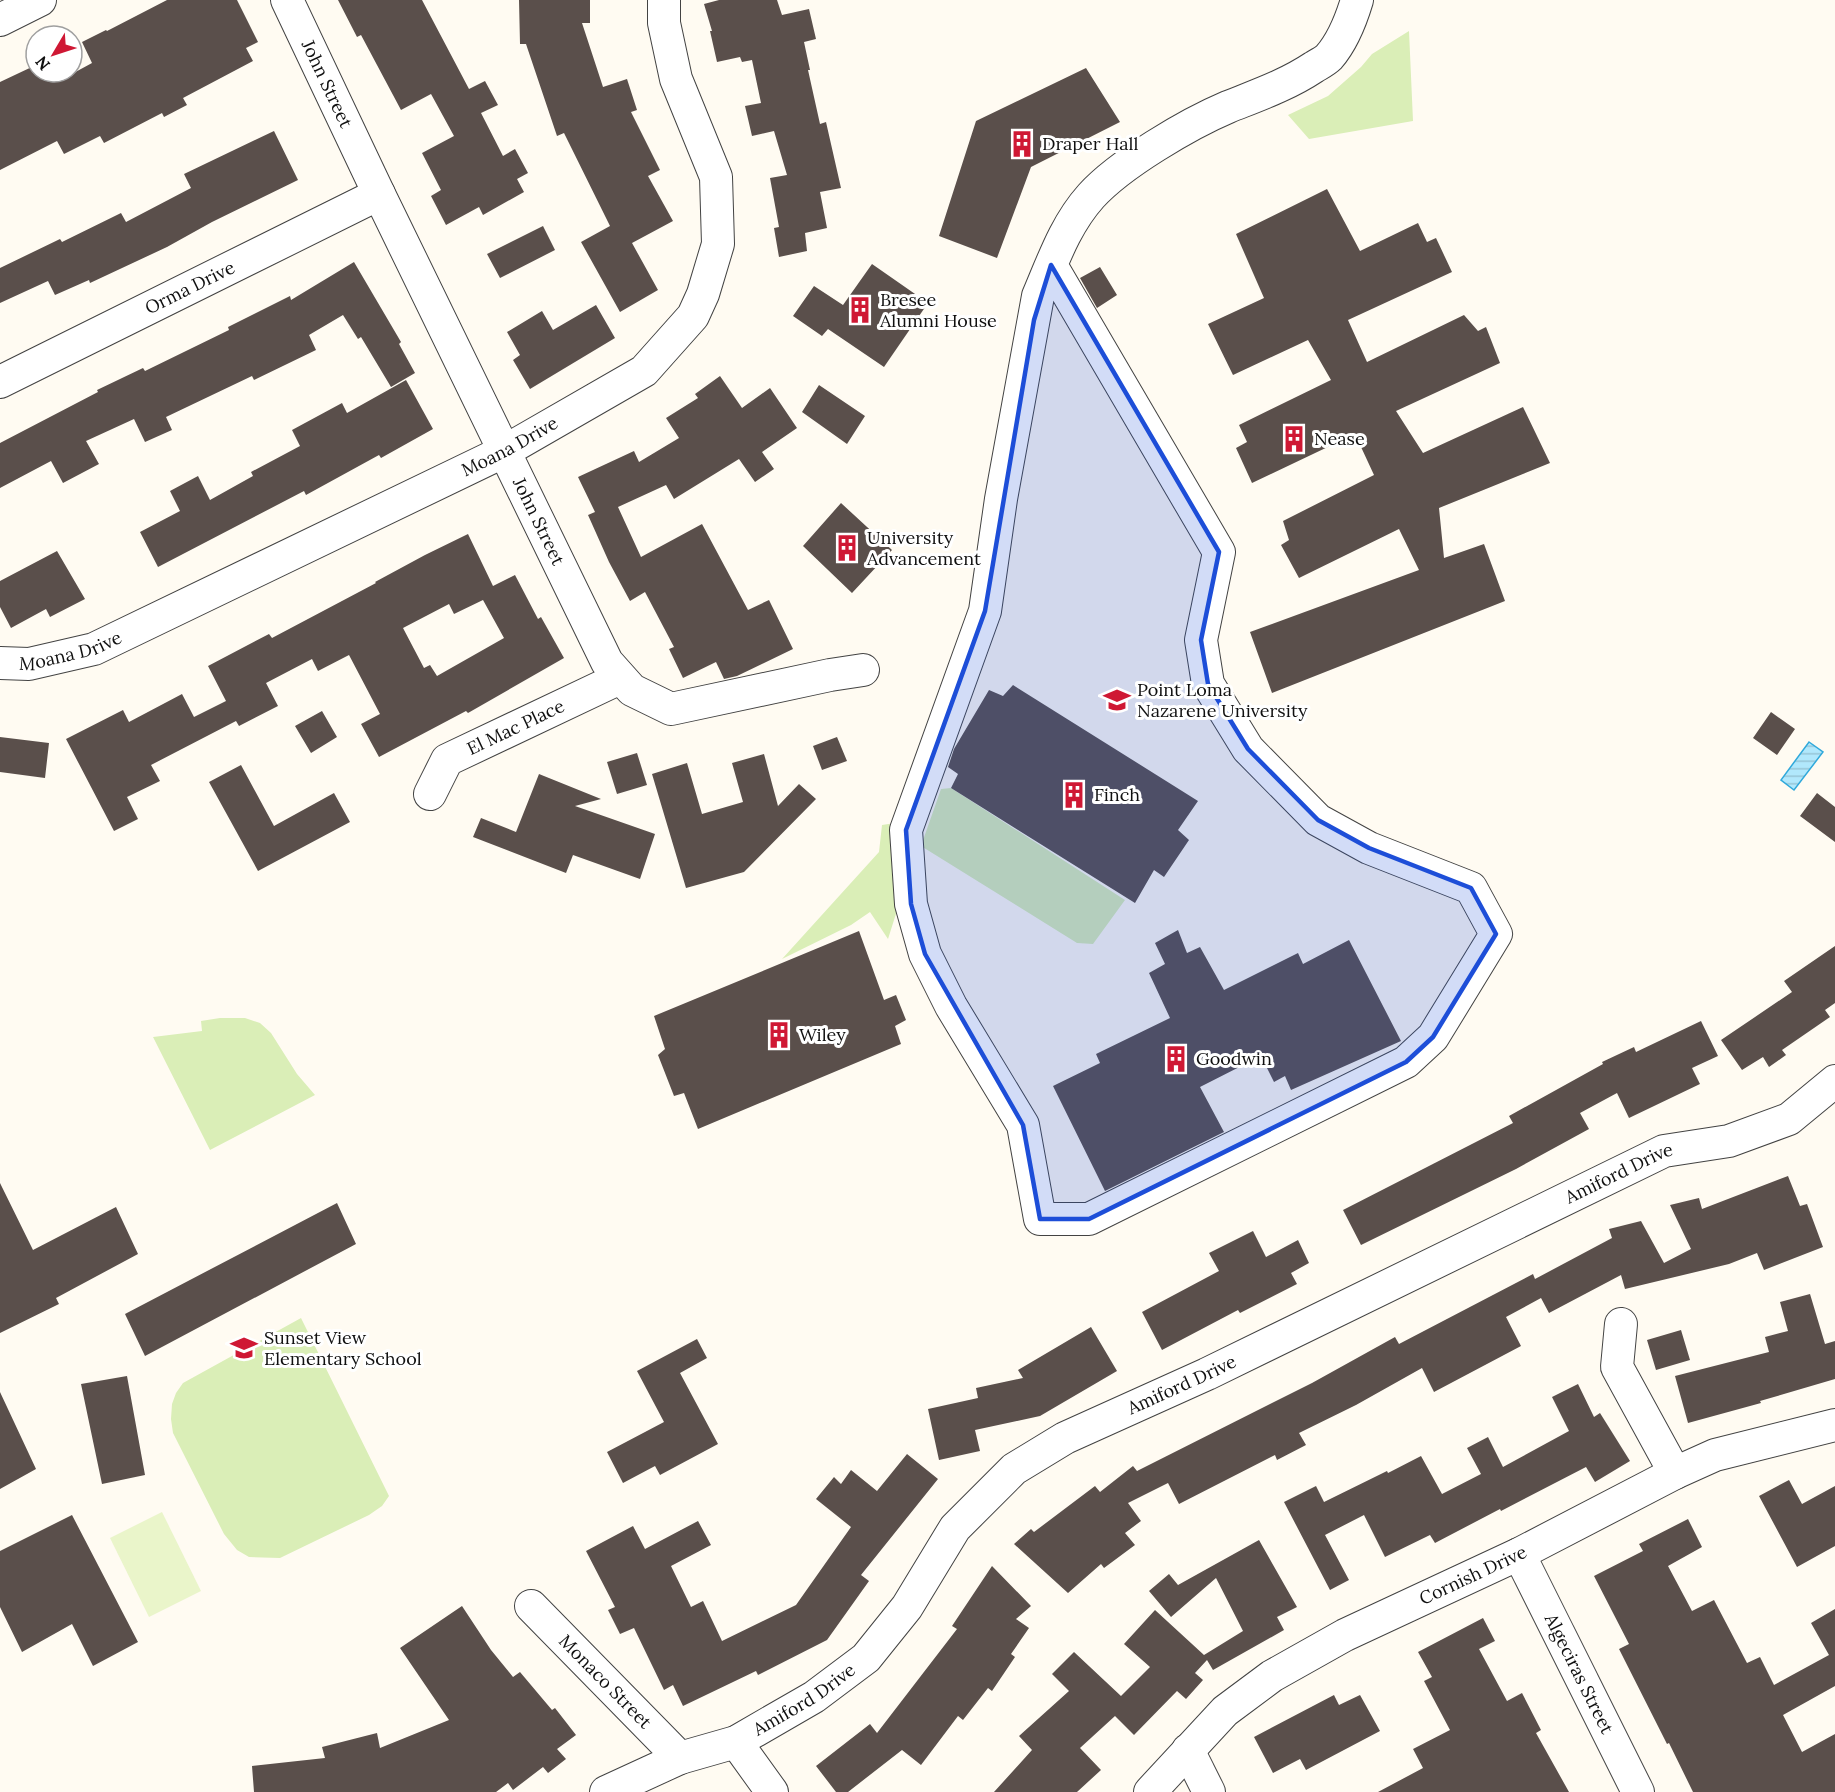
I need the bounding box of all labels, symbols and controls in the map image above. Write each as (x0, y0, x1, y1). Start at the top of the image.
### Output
north arrow (24, 24, 84, 84)
street label: John Street (296, 35, 358, 132)
text: N (31, 52, 54, 75)
building icon: Draper Hall (1007, 129, 1037, 159)
place label: Draper Hall (1042, 132, 1138, 155)
street label: Orma Drive (141, 255, 239, 319)
place label: Bresee Alumni House (879, 288, 997, 332)
building icon: Bresee Alumni House (845, 295, 875, 325)
street label: Moana Drive (457, 411, 562, 481)
building icon: Nease (1279, 424, 1309, 454)
place label: Nease (1314, 427, 1365, 450)
street label: John Street (507, 473, 570, 569)
place label: University Advancement (866, 526, 981, 570)
building icon: University Advancement (832, 533, 862, 563)
street label: Moana Drive (18, 625, 125, 675)
place label: Point Loma Nazarene University (1137, 678, 1308, 722)
school or university icon: Point Loma Nazarene University (1102, 685, 1132, 715)
street label: El Mac Place (463, 694, 568, 760)
building icon: Finch (1059, 780, 1089, 810)
place label: Finch (1094, 783, 1140, 806)
building icon: Wiley (764, 1020, 794, 1050)
place label: Wiley (799, 1023, 846, 1046)
building icon: Goodwin (1161, 1044, 1191, 1074)
place label: Goodwin (1196, 1047, 1272, 1070)
street label: Amiford Drive (1560, 1138, 1674, 1209)
place label: Sunset View Elementary School (264, 1326, 422, 1370)
school or university icon: Sunset View Elementary School (229, 1333, 259, 1363)
street label: Amiford Drive (1123, 1349, 1240, 1420)
street label: Cornish Drive (1416, 1540, 1531, 1610)
street label: Algeciras Street (1539, 1609, 1619, 1738)
street label: Monaco Street (554, 1629, 657, 1733)
street label: Amiford Drive (748, 1658, 860, 1741)

